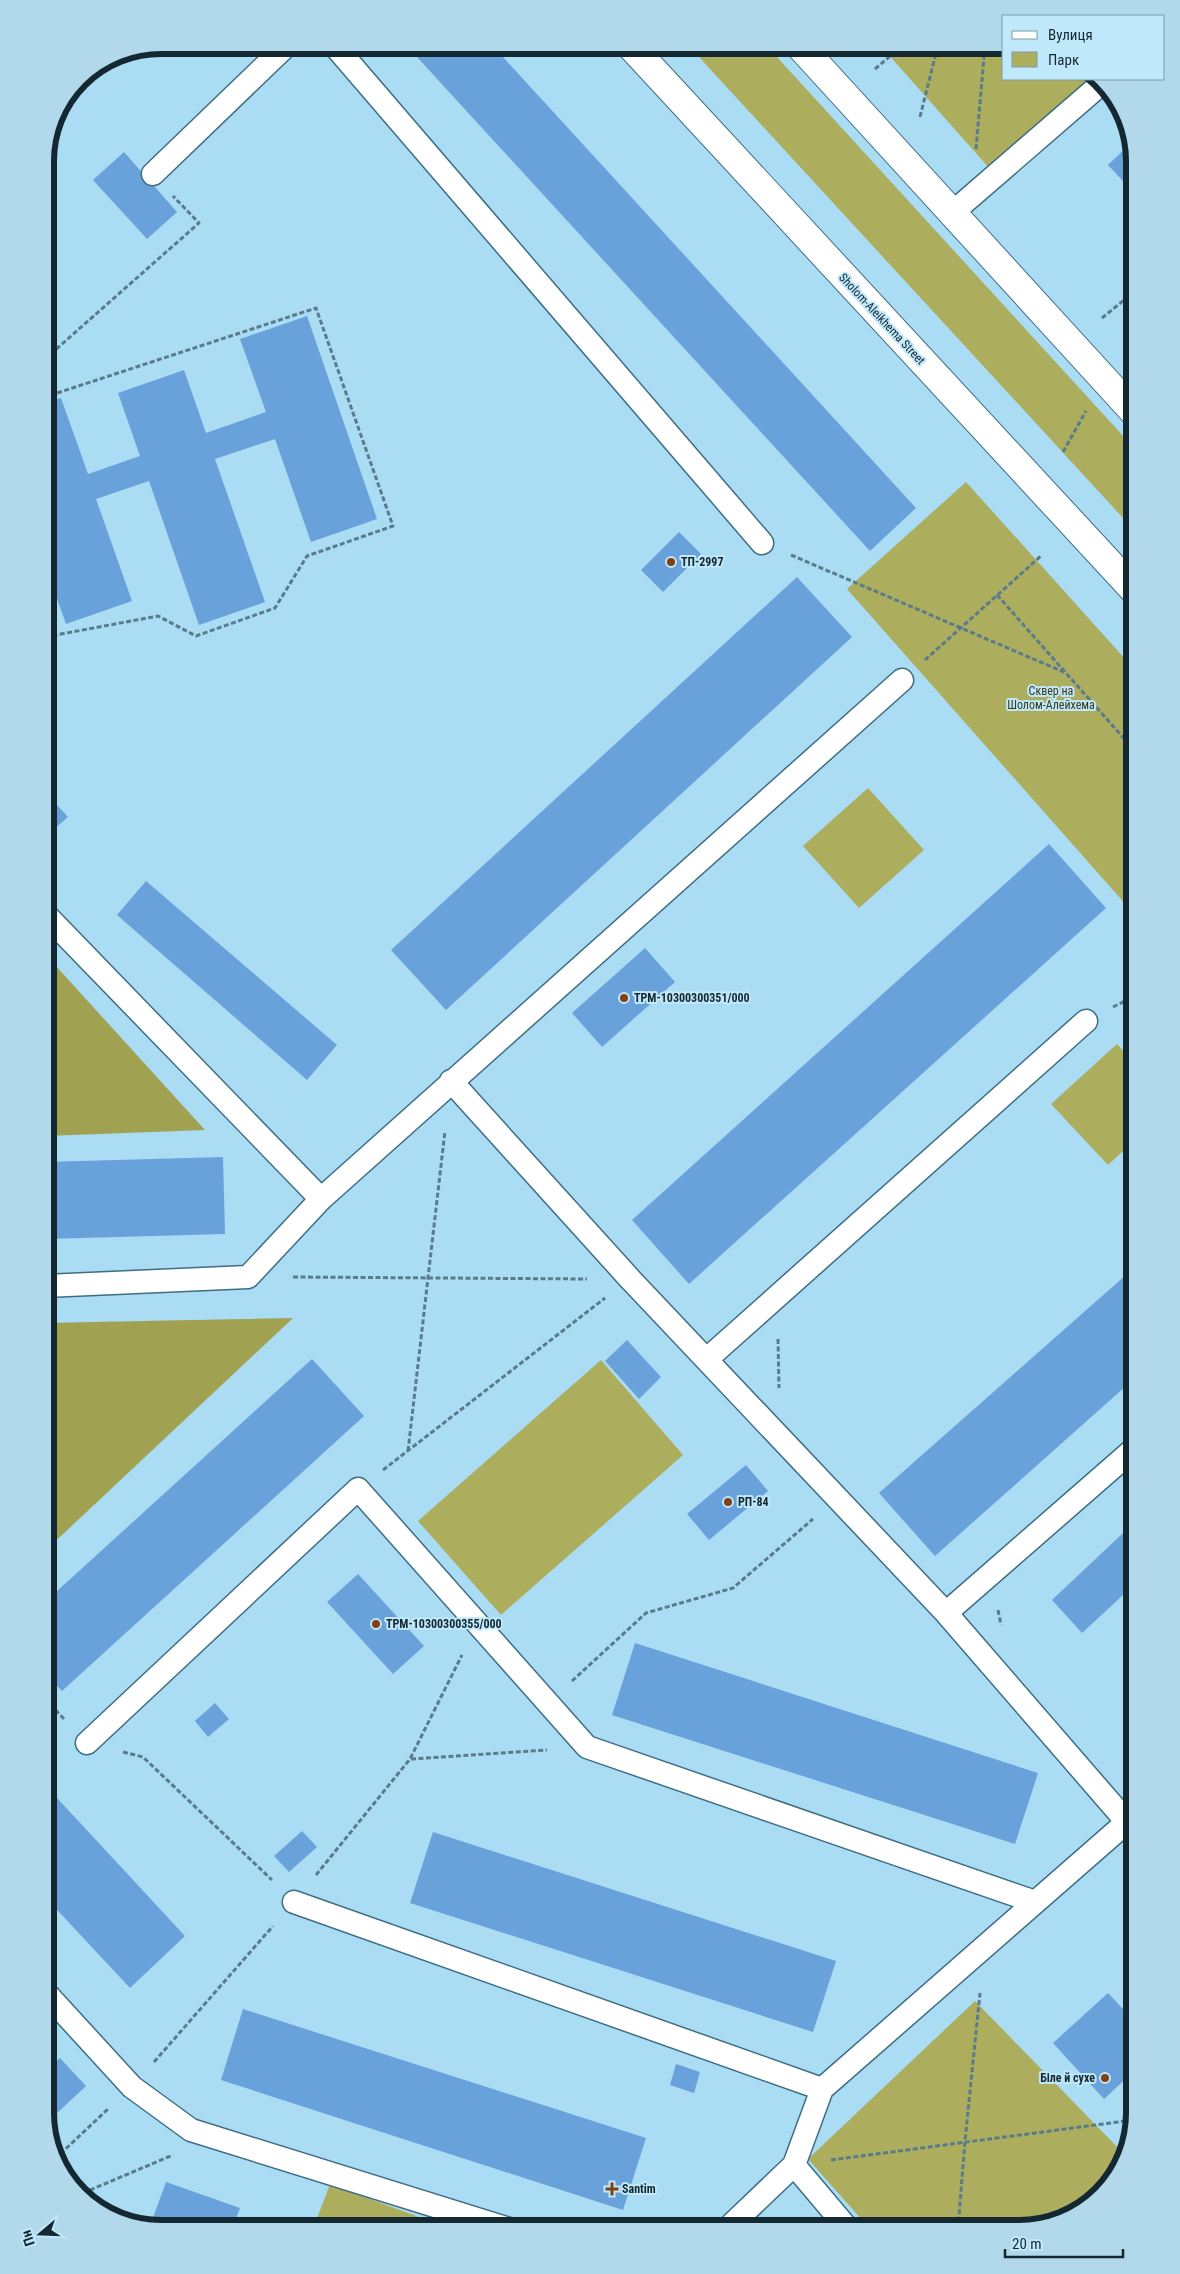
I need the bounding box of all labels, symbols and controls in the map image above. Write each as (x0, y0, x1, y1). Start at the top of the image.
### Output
legend (1002, 15, 1165, 80)
text: Вулиця (1048, 26, 1093, 44)
text: Парк (1048, 51, 1079, 69)
street label: Sholom-Aleikhema Street (836, 271, 928, 368)
place label: ТП-2997 (681, 555, 723, 569)
marker: ТП-2997 (665, 556, 677, 568)
park label: Сквер на Шолом-Алейхема (1007, 684, 1095, 712)
place label: ТРМ-10300300351/000 (634, 991, 750, 1005)
marker: ТРМ-10300300351/000 (618, 992, 630, 1004)
place label: РП-84 (738, 1495, 769, 1509)
marker: РП-84 (722, 1496, 734, 1508)
place label: ТРМ-10300300355/000 (386, 1617, 502, 1631)
marker: ТРМ-10300300355/000 (370, 1618, 382, 1630)
place label: Біле й сухе (1040, 2071, 1095, 2085)
marker: Біле й сухе (1099, 2072, 1111, 2084)
place label: Santim (622, 2182, 656, 2196)
marker: Santim (606, 2183, 618, 2195)
north arrow (15, 2209, 65, 2259)
scale bar (1005, 2226, 1122, 2258)
text: Пн (18, 2228, 38, 2248)
text: 20 m (1012, 2235, 1042, 2253)

